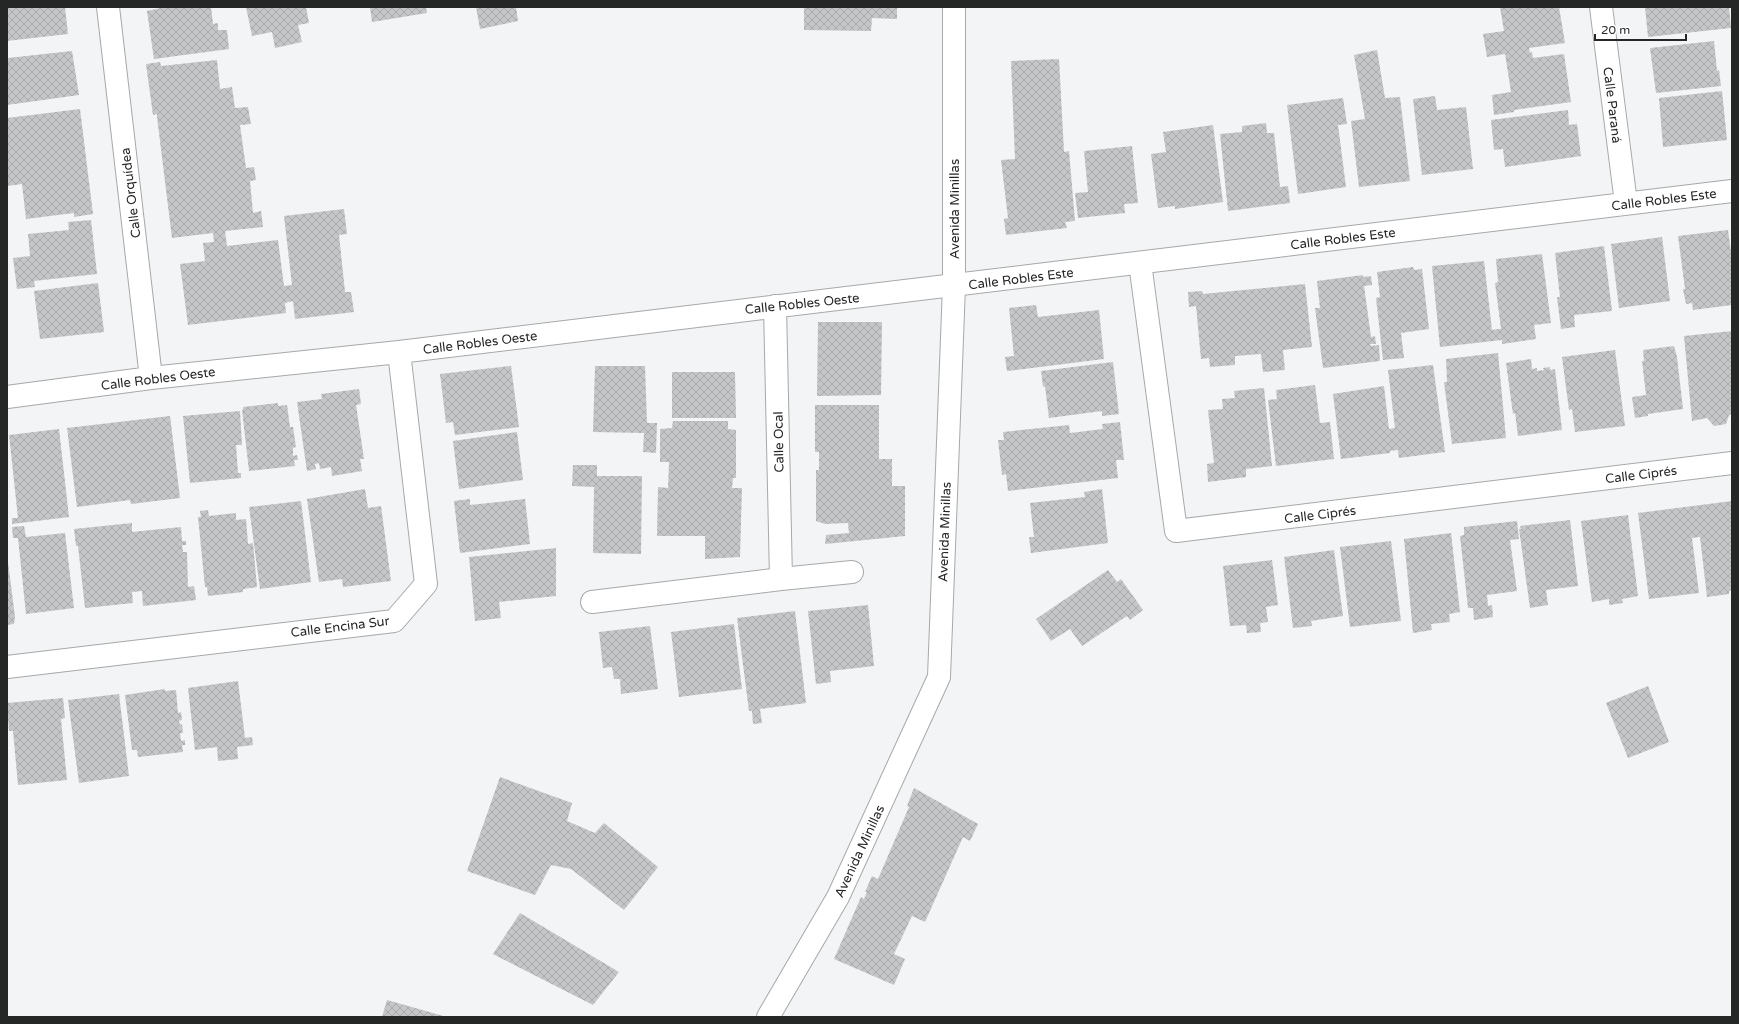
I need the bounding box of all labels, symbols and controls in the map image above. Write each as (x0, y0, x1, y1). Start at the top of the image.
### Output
scale bar (1595, 16, 1686, 42)
text: 20 m (1601, 23, 1630, 37)
street label: Calle Paraná (1599, 66, 1625, 144)
street label: Calle Orquídea (118, 147, 144, 239)
street label: Avenida Minillas (947, 159, 963, 259)
street label: Calle Robles Este (1611, 186, 1718, 214)
street label: Calle Robles Este (1290, 225, 1397, 253)
street label: Calle Robles Este (968, 265, 1075, 293)
street label: Calle Robles Oeste (744, 290, 860, 318)
street label: Calle Robles Oeste (422, 328, 538, 358)
street label: Calle Robles Oeste (100, 364, 216, 394)
street label: Calle Ocal (770, 411, 788, 473)
street label: Calle Ciprés (1604, 463, 1678, 487)
street label: Avenida Minillas (935, 482, 955, 582)
street label: Calle Ciprés (1283, 503, 1357, 527)
street label: Calle Encina Sur (290, 613, 390, 641)
street label: Avenida Minillas (831, 803, 888, 900)

